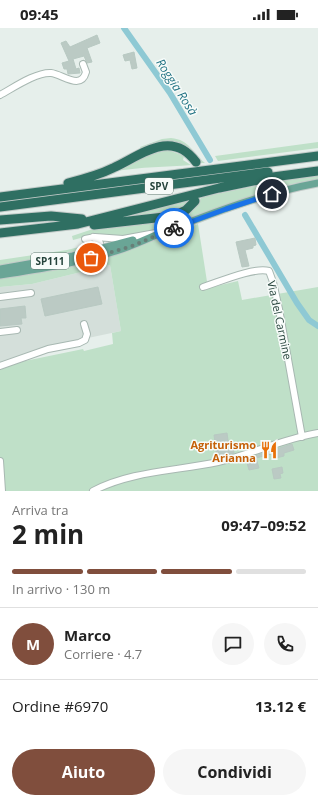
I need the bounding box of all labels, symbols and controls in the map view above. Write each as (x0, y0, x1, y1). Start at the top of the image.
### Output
text: 09:45 (20, 4, 59, 24)
water label: Roggia Rosà (152, 55, 202, 119)
pin (255, 177, 289, 211)
road number: SPV (145, 178, 173, 194)
icon: home (261, 183, 283, 205)
courier (154, 208, 194, 248)
icon: bike (163, 217, 185, 239)
pin (74, 241, 108, 275)
icon: bag (80, 247, 102, 269)
road number: SP111 (31, 253, 69, 269)
street label: Via del Carmine (264, 279, 296, 361)
place label: Agriturismo Arianna (190, 437, 256, 465)
restaurant icon: Agriturismo Arianna (259, 440, 279, 460)
text: Arriva tra (12, 501, 68, 519)
text: 09:47–09:52 (221, 515, 306, 535)
text: 2 min (12, 516, 84, 552)
text: In arrivo · 130 m (12, 580, 110, 598)
button: chat (212, 623, 254, 665)
button: phone (264, 623, 306, 665)
text: Marco (64, 625, 111, 645)
text: M (26, 634, 40, 654)
text: Corriere · 4.7 (64, 645, 142, 663)
text: Ordine #6970 (12, 696, 108, 716)
text: 13.12 € (255, 696, 306, 716)
button: Aiuto (12, 749, 155, 795)
button: Condividi (163, 749, 306, 795)

